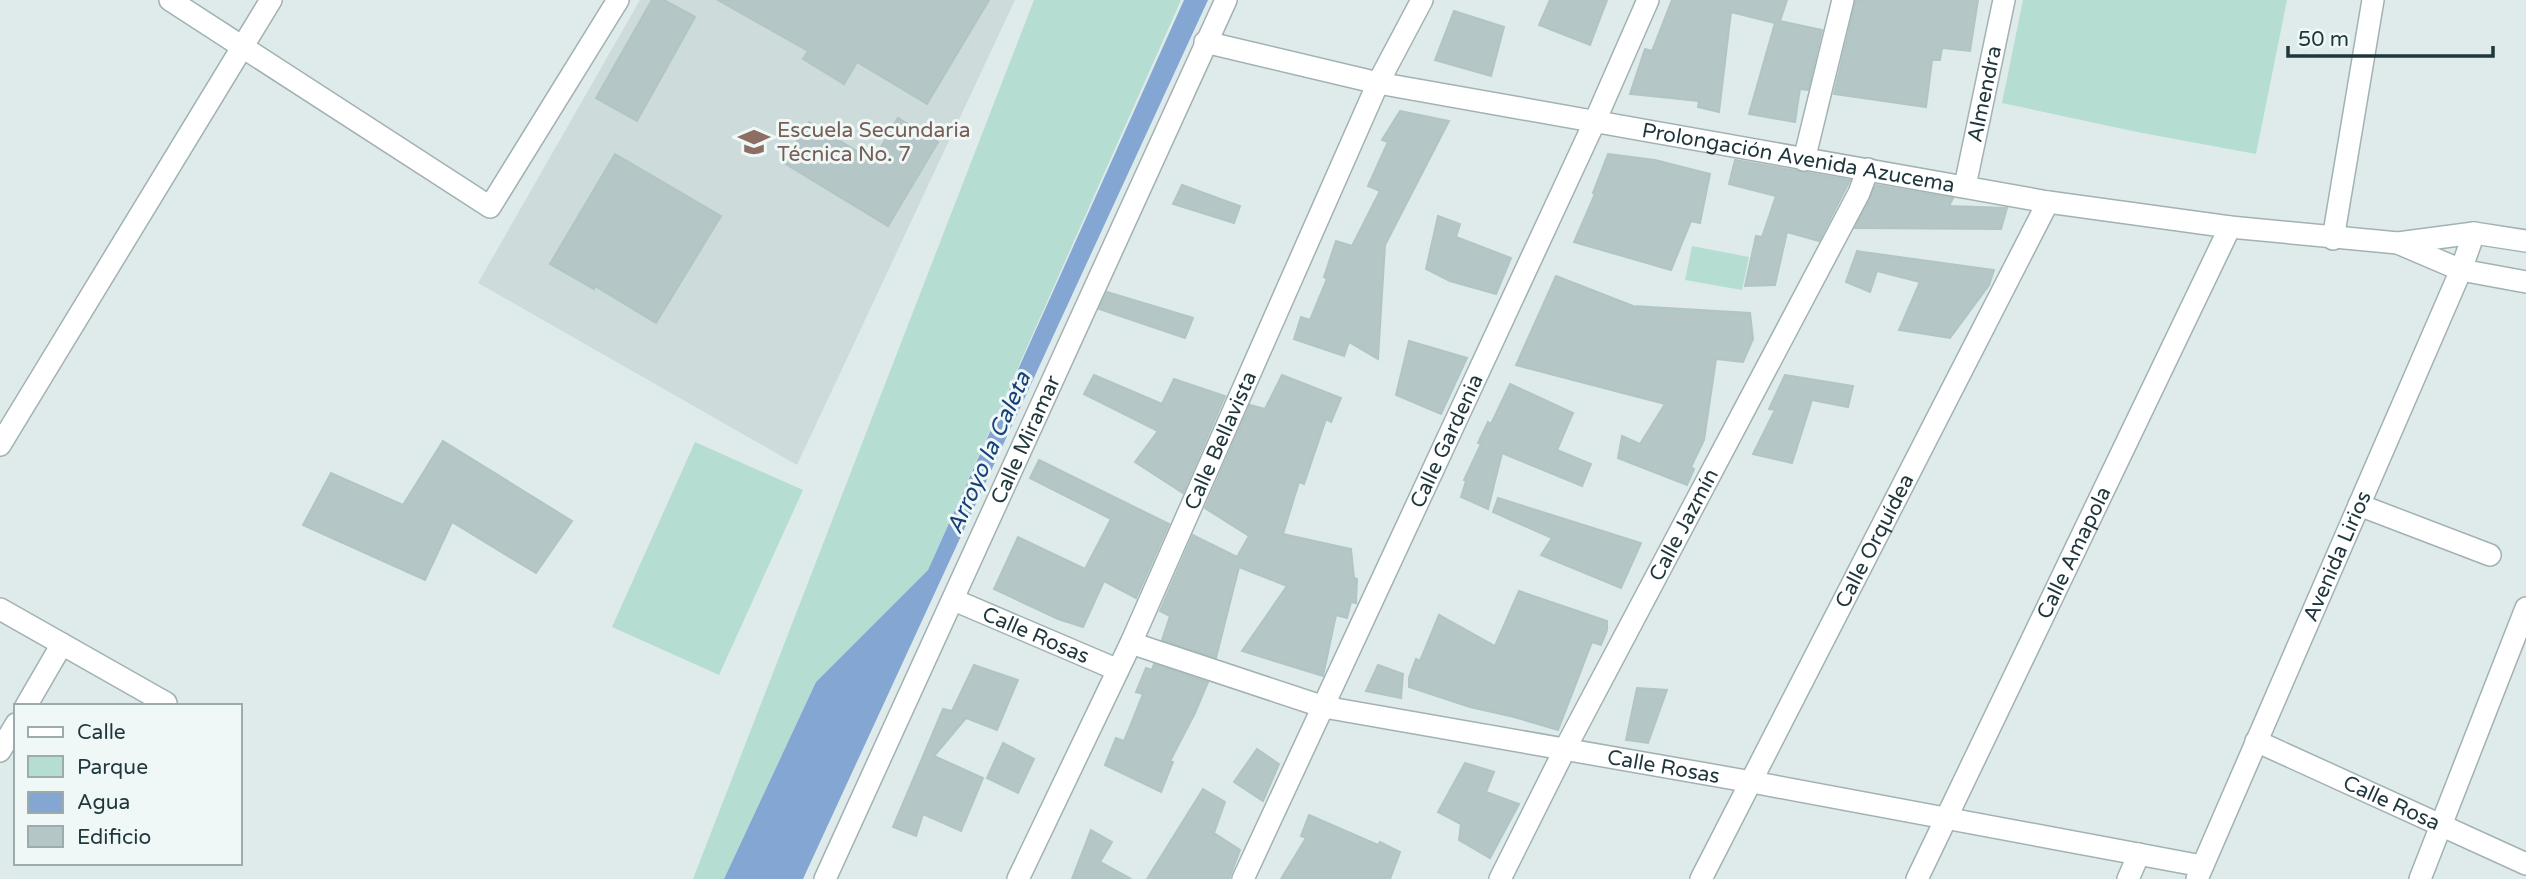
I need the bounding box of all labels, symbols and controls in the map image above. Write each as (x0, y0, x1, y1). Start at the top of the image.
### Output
scale bar (2288, 14, 2493, 58)
text: 50 m (2298, 27, 2349, 52)
street label: Almendra (1962, 44, 2007, 144)
place label: Escuela Secundaria Técnica No. 7 (777, 118, 970, 167)
street label: Prolongación Avenida Azucema (1640, 118, 1957, 198)
school or university icon: Escuela Secundaria Técnica No. 7 (737, 125, 771, 159)
water label: Arroyo la Caleta (941, 367, 1038, 538)
street label: Calle Bellavista (1179, 367, 1262, 514)
street label: Calle Gardenia (1405, 370, 1488, 512)
street label: Calle Miramar (985, 371, 1066, 508)
street label: Calle Jazmín (1644, 464, 1724, 585)
street label: Calle Orquídea (1830, 470, 1919, 612)
street label: Calle Amapola (2031, 482, 2116, 623)
street label: Avenida Lirios (2298, 487, 2376, 625)
street label: Calle Rosas (979, 601, 1093, 669)
legend (14, 704, 242, 865)
text: Calle (77, 720, 126, 745)
street label: Calle Rosas (1605, 744, 1722, 789)
text: Parque (77, 755, 148, 780)
street label: Calle Rosa (2339, 770, 2444, 836)
text: Agua (77, 790, 130, 815)
text: Edificio (77, 825, 151, 850)

